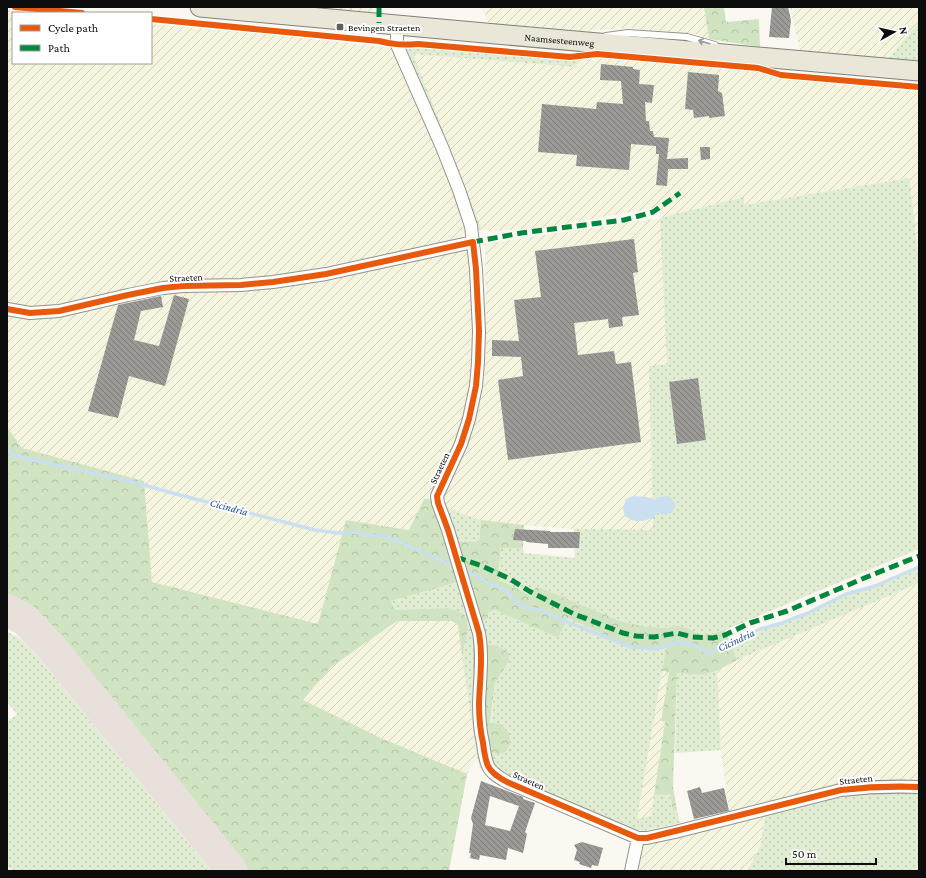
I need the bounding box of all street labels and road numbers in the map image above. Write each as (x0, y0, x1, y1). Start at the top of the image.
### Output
street label: Naamsesteenweg (524, 32, 595, 49)
street label: Straeten (169, 271, 204, 284)
street label: Straeten (427, 450, 452, 486)
street label: Straeten (511, 769, 547, 793)
street label: Straeten (839, 772, 874, 787)

